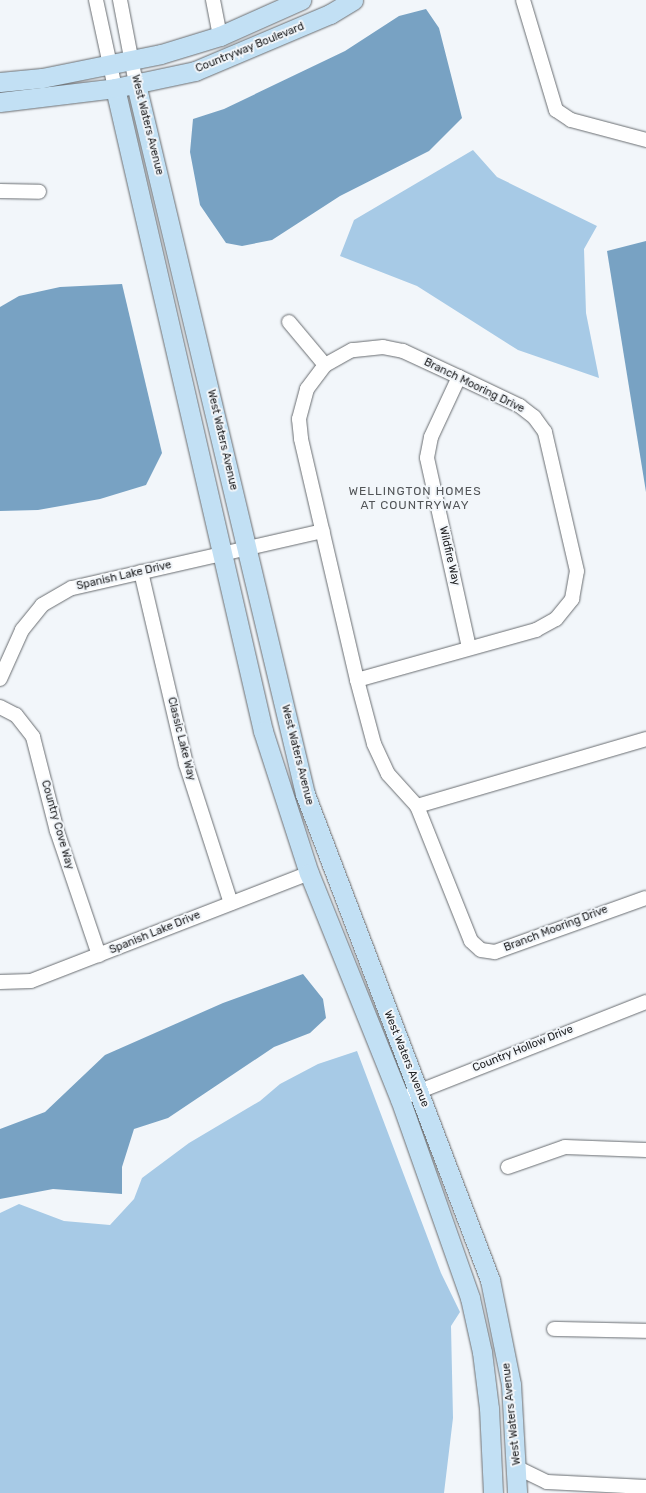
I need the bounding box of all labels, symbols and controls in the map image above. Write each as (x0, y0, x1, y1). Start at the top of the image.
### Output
street label: Countryway Boulevard (194, 20, 306, 76)
street label: West Waters Avenue (128, 73, 166, 177)
street label: Branch Mooring Drive (422, 356, 526, 416)
street label: West Waters Avenue (204, 388, 240, 492)
district label: WELLINGTON HOMES AT COUNTRYWAY (348, 485, 482, 513)
street label: Wildfire Way (436, 525, 462, 587)
street label: Spanish Lake Drive (75, 559, 173, 593)
street label: Classic Lake Way (164, 696, 198, 782)
street label: West Waters Avenue (278, 703, 316, 807)
street label: Country Cove Way (38, 779, 76, 871)
street label: Branch Mooring Drive (502, 903, 610, 955)
street label: Spanish Lake Drive (108, 909, 202, 957)
street label: West Waters Avenue (381, 1009, 431, 1109)
street label: Country Hollow Drive (471, 1023, 575, 1075)
street label: West Waters Avenue (500, 1362, 524, 1466)

